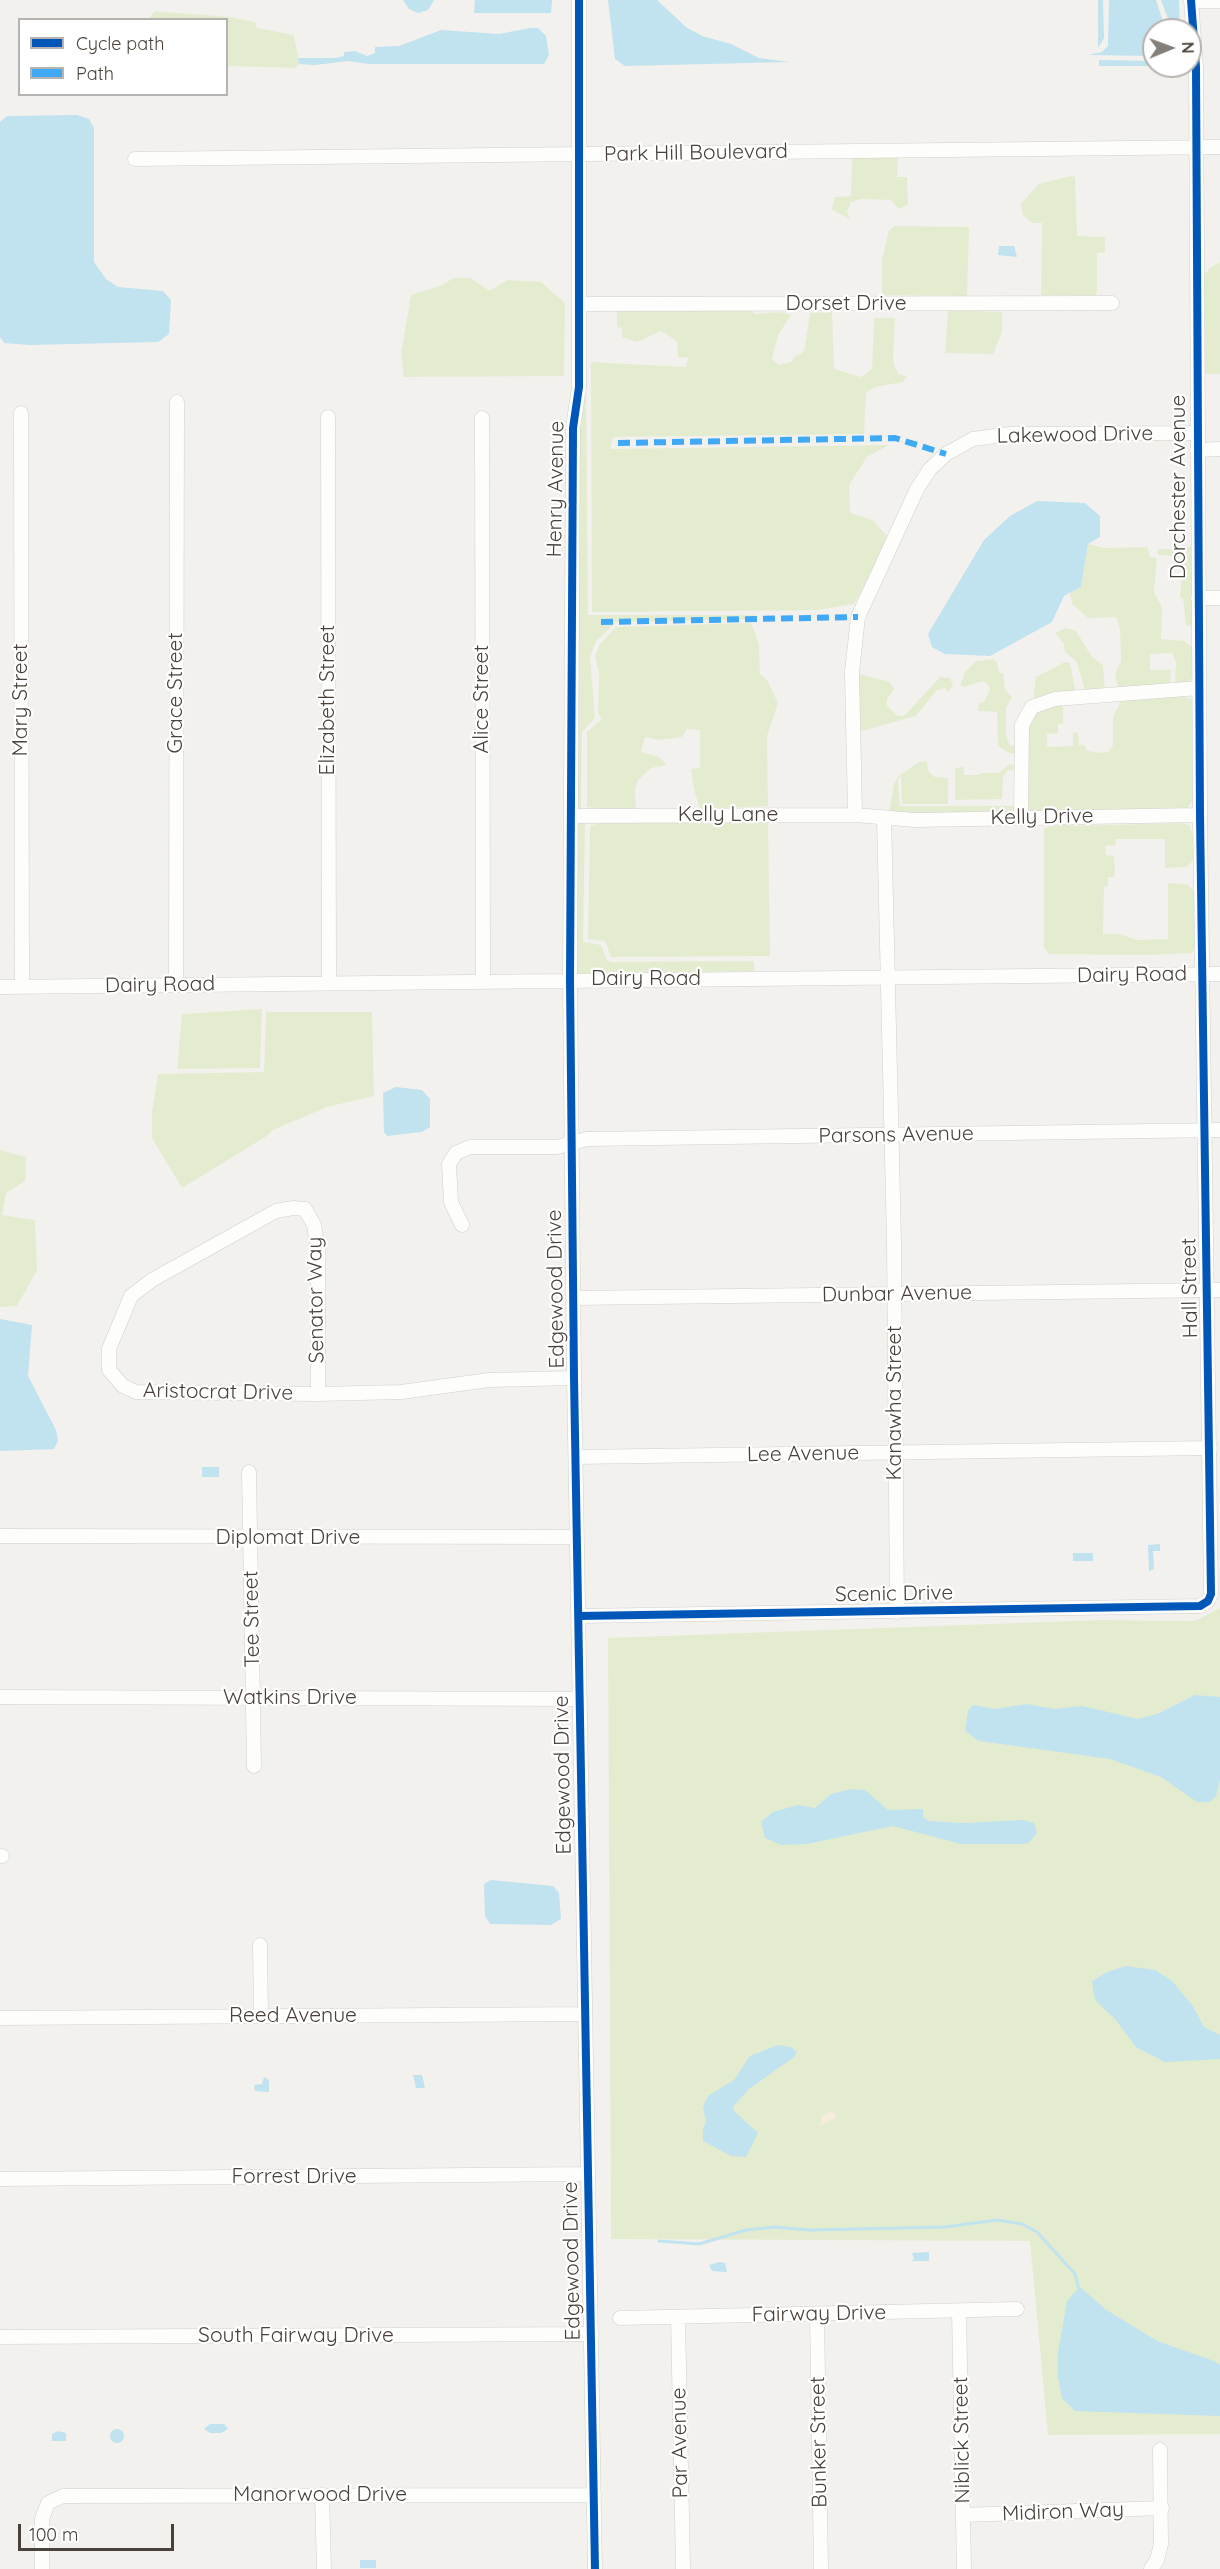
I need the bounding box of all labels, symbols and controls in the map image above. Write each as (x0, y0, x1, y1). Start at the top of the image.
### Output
legend (18, 18, 228, 96)
north arrow (1142, 18, 1202, 78)
text: Cycle path (76, 32, 164, 55)
text: N (1178, 42, 1198, 54)
text: Path (76, 62, 114, 85)
street label: Park Hill Boulevard (604, 139, 788, 167)
street label: Dorset Drive (785, 291, 907, 317)
street label: Dorchester Avenue (1166, 395, 1192, 579)
street label: Henry Avenue (542, 420, 570, 558)
street label: Lakewood Drive (996, 421, 1154, 449)
street label: Elizabeth Street (315, 625, 341, 775)
street label: Grace Street (163, 632, 189, 754)
street label: Mary Street (8, 643, 34, 757)
street label: Alice Street (469, 645, 495, 753)
street label: Kelly Lane (678, 802, 778, 828)
street label: Kelly Drive (990, 804, 1094, 830)
street label: Dairy Road (1077, 961, 1187, 989)
street label: Dairy Road (591, 966, 701, 992)
street label: Dairy Road (105, 971, 215, 999)
street label: Parsons Avenue (818, 1121, 974, 1149)
street label: Edgewood Drive (542, 1209, 570, 1369)
street label: Senator Way (302, 1236, 330, 1364)
street label: Hall Street (1177, 1237, 1203, 1339)
street label: Dunbar Avenue (822, 1280, 972, 1308)
street label: Kanawha Street (882, 1325, 908, 1481)
street label: Aristocrat Drive (143, 1378, 293, 1406)
street label: Lee Avenue (747, 1440, 859, 1468)
street label: Diplomat Drive (216, 1525, 360, 1551)
street label: Tee Street (239, 1570, 265, 1668)
street label: Scenic Drive (835, 1580, 953, 1608)
street label: Watkins Drive (223, 1685, 357, 1711)
street label: Edgewood Drive (549, 1695, 577, 1855)
street label: Reed Avenue (229, 2003, 357, 2029)
street label: Forrest Drive (231, 2164, 357, 2190)
street label: Edgewood Drive (558, 2181, 586, 2341)
street label: Fairway Drive (751, 2300, 887, 2328)
street label: South Fairway Drive (198, 2323, 394, 2349)
street label: Bunker Street (805, 2376, 833, 2508)
street label: Niblick Street (948, 2376, 976, 2504)
street label: Par Avenue (666, 2387, 694, 2499)
street label: Manorwood Drive (233, 2482, 407, 2508)
street label: Midiron Way (1002, 2497, 1124, 2527)
scale bar (21, 2512, 177, 2550)
text: 100 m (29, 2523, 78, 2546)

